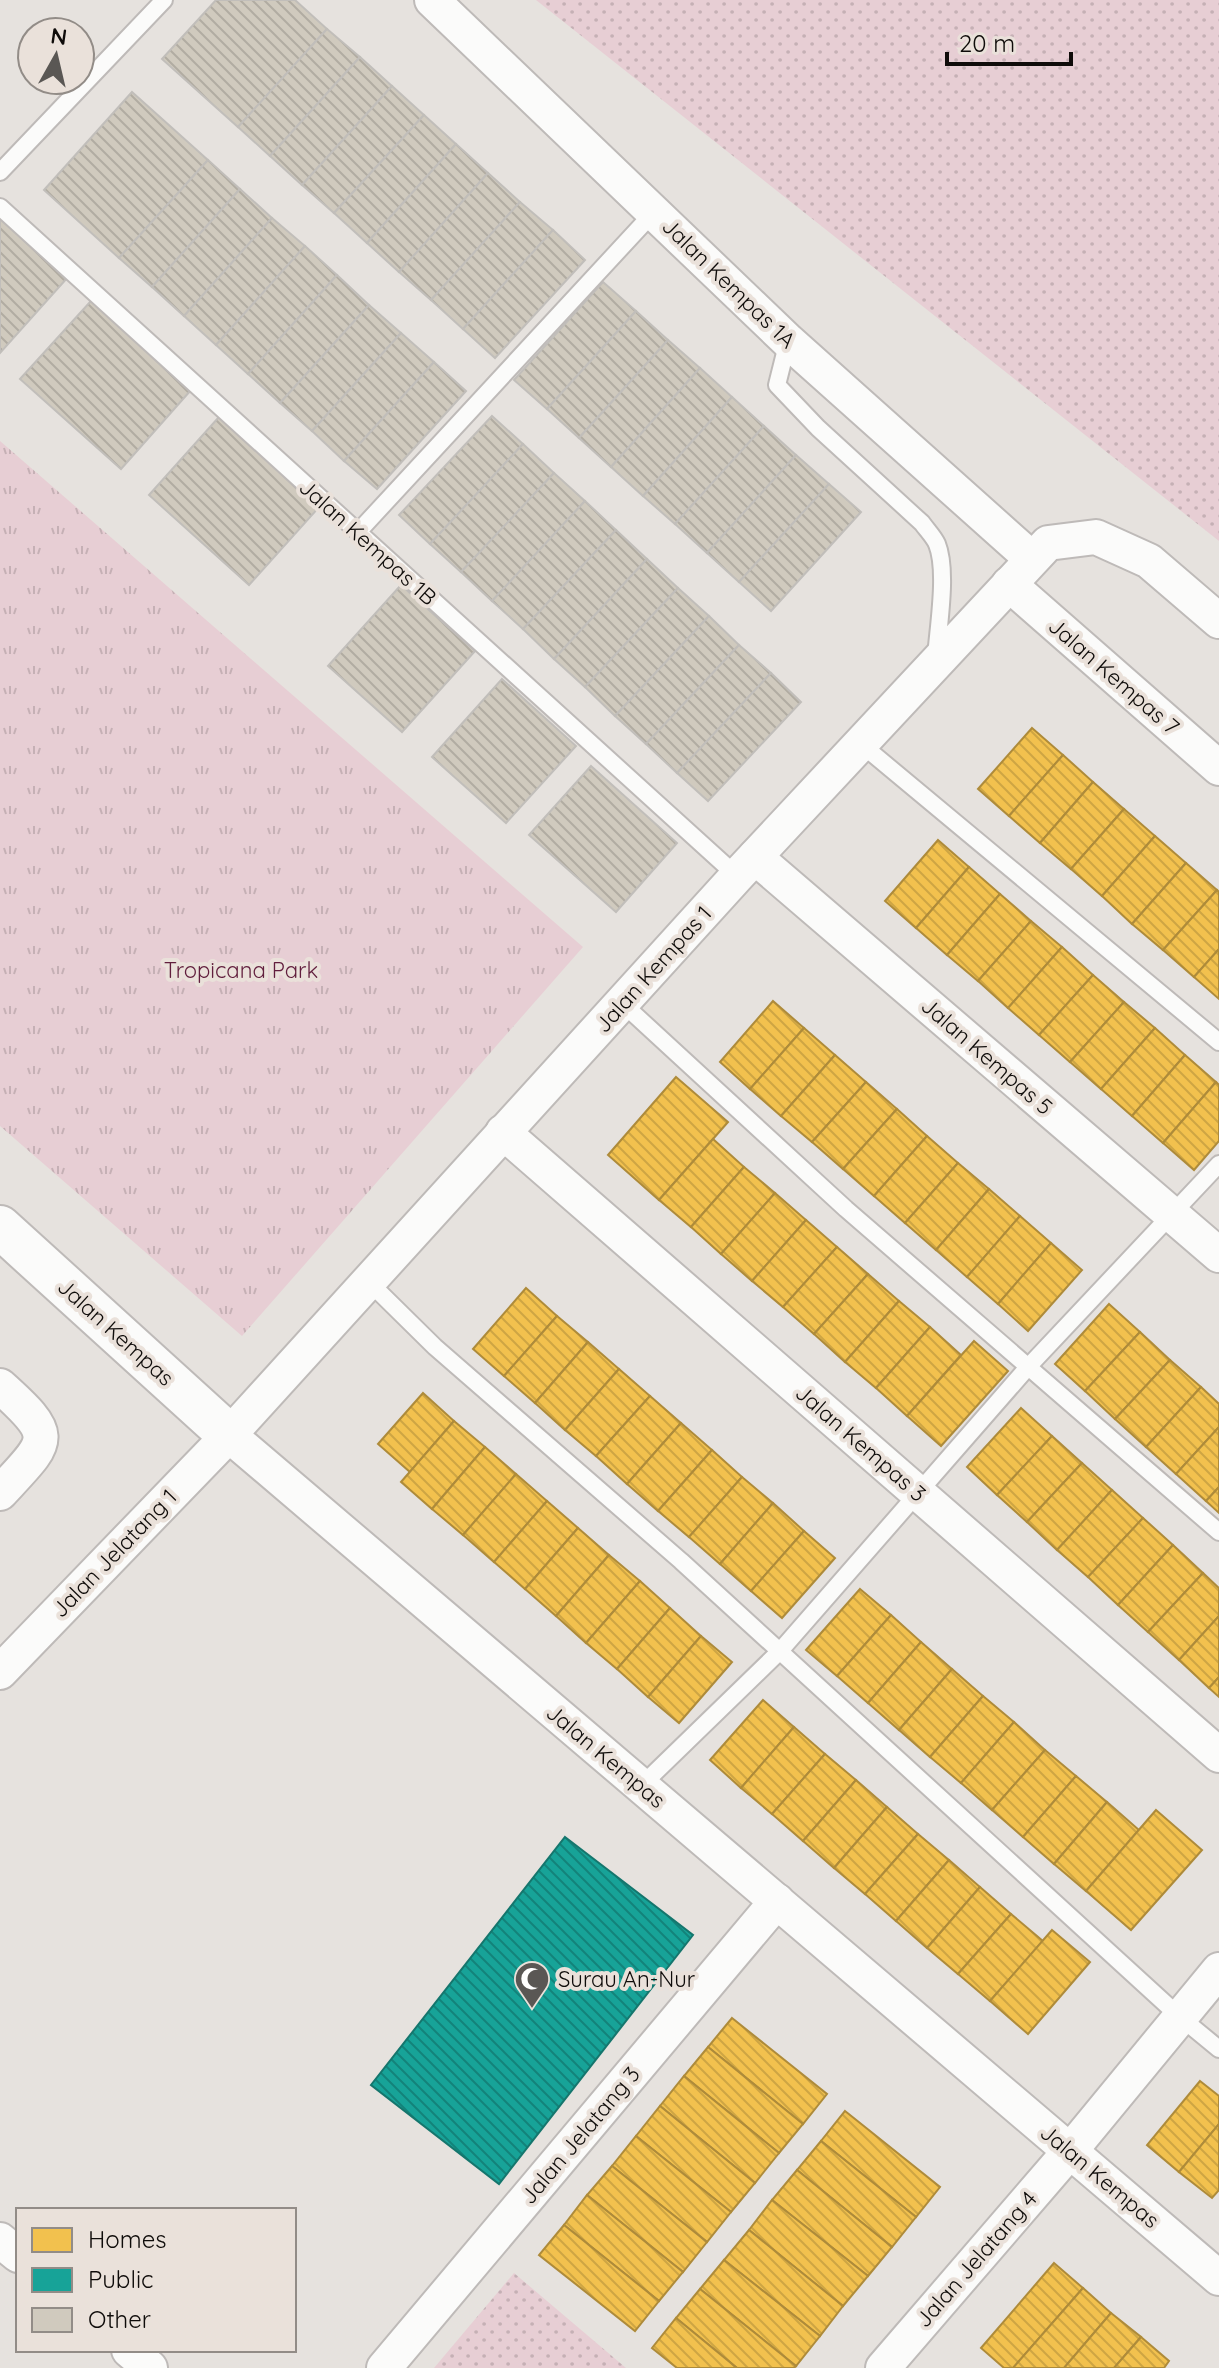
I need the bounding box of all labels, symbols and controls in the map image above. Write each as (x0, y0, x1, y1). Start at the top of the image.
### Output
north arrow (16, 16, 96, 96)
scale bar (947, 16, 1071, 66)
text: N (49, 21, 69, 51)
text: 20 m (959, 28, 1015, 58)
street label: Jalan Kempas 1A (656, 212, 802, 354)
street label: Jalan Kempas 1B (293, 473, 443, 611)
street label: Jalan Kempas 7 (1043, 612, 1185, 740)
street label: Jalan Kempas 1 (589, 900, 717, 1038)
park label: Tropicana Park (164, 956, 318, 984)
street label: Jalan Kempas 5 (916, 991, 1058, 1121)
street label: Jalan Kempas (52, 1272, 180, 1392)
street label: Jalan Kempas 3 (790, 1378, 932, 1508)
street label: Jalan Jelatang 1 (46, 1483, 182, 1623)
street label: Jalan Kempas (541, 1698, 671, 1814)
mosque icon: Surau An-Nur (513, 1960, 551, 2010)
place label: Surau An-Nur (558, 1965, 696, 1993)
street label: Jalan Jelatang 3 (514, 2060, 646, 2210)
street label: Jalan Kempas (1035, 2118, 1165, 2234)
street label: Jalan Jelatang 4 (909, 2185, 1043, 2333)
legend (16, 2208, 296, 2352)
text: Homes (88, 2224, 166, 2254)
text: Public (88, 2264, 153, 2294)
text: Other (88, 2304, 151, 2334)

